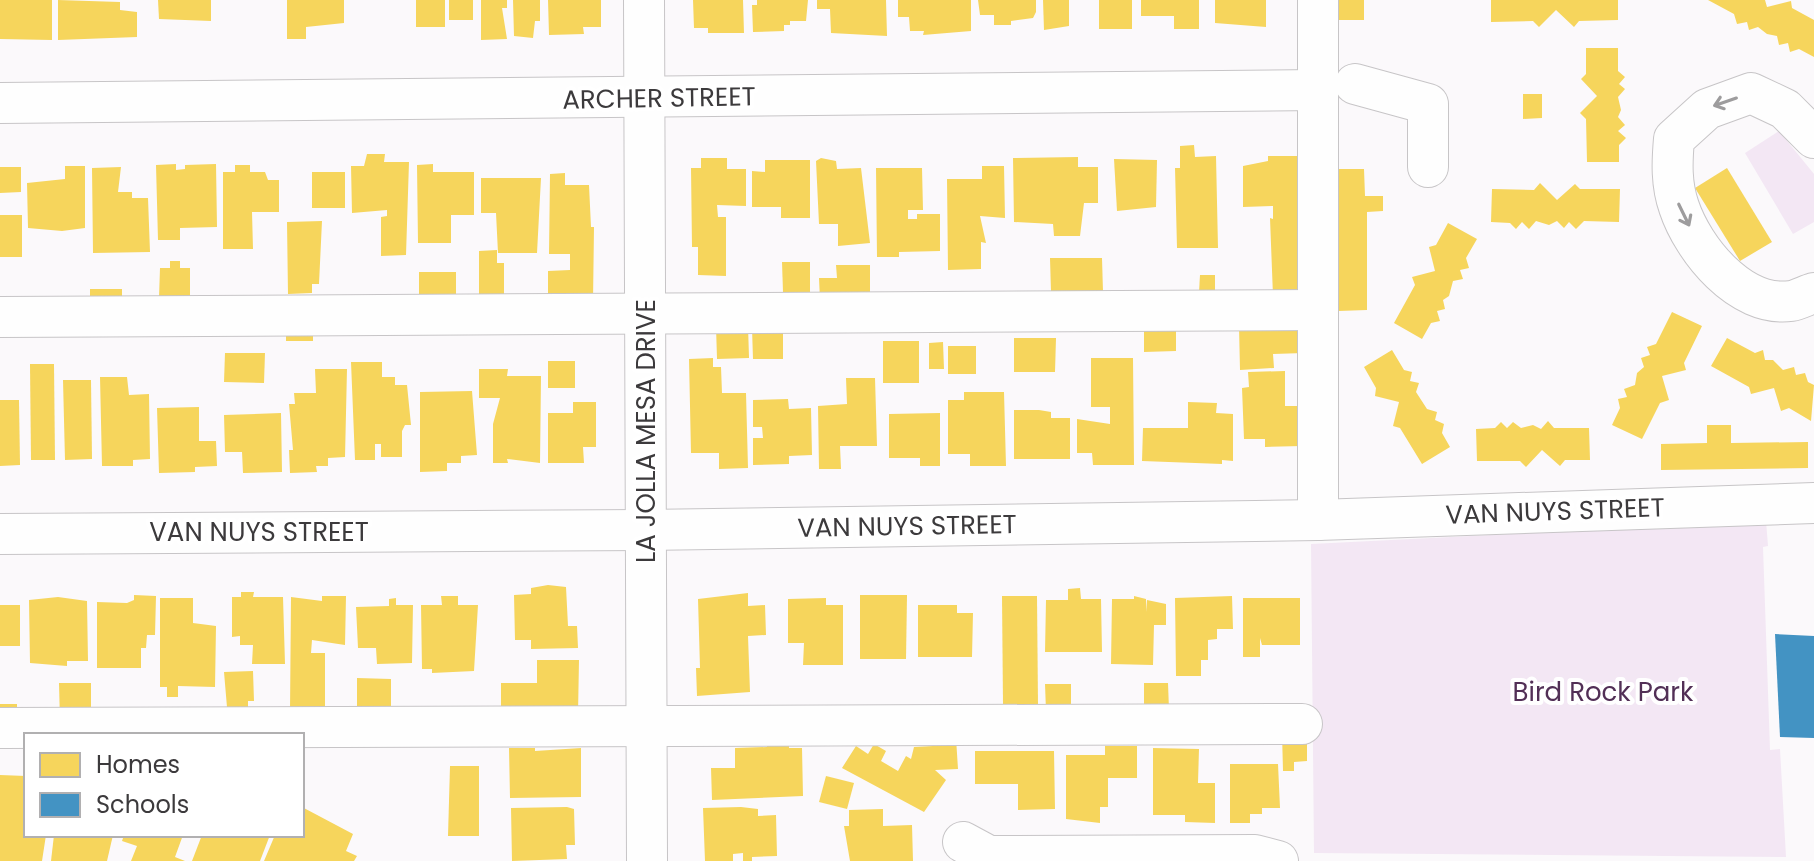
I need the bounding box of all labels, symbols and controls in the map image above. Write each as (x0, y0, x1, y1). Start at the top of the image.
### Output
street label: ARCHER STREET (562, 78, 756, 118)
one-way arrow (1713, 96, 1738, 111)
one-way arrow (1677, 202, 1692, 226)
street label: LA JOLLA MESA DRIVE (628, 299, 664, 563)
street label: VAN NUYS STREET (1445, 489, 1665, 533)
street label: VAN NUYS STREET (797, 506, 1017, 546)
street label: VAN NUYS STREET (149, 514, 369, 550)
park label: Bird Rock Park (1513, 674, 1694, 710)
legend (24, 733, 304, 837)
text: Homes (96, 748, 180, 781)
text: Schools (96, 788, 189, 821)

